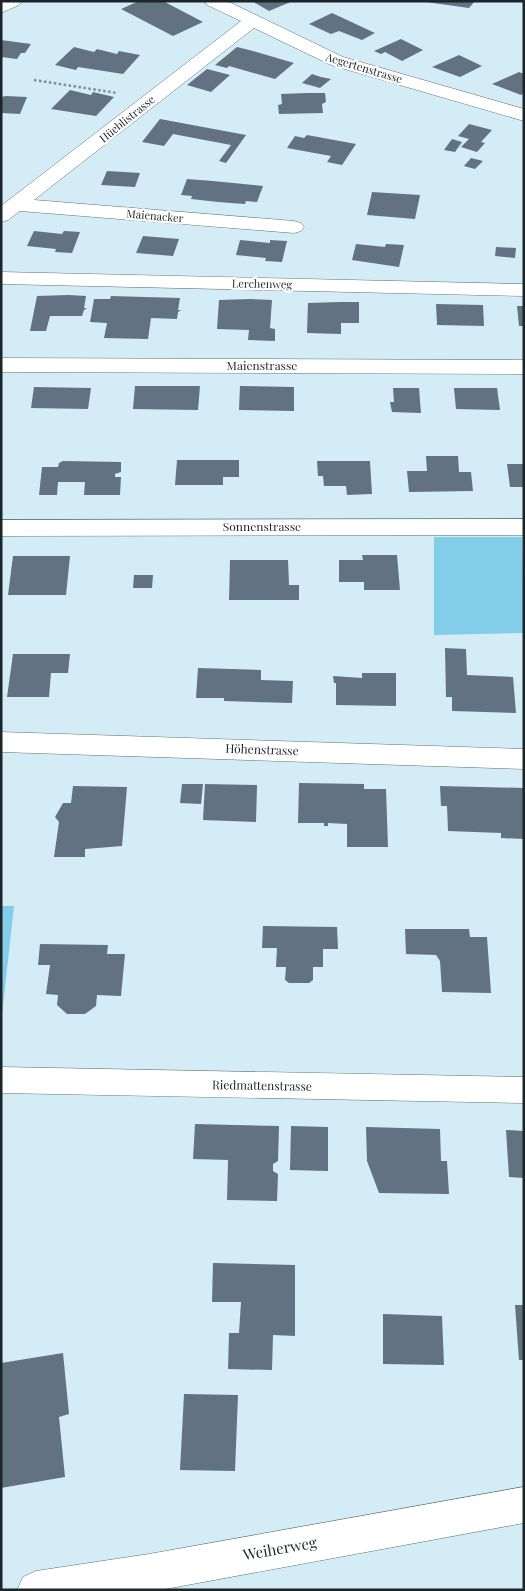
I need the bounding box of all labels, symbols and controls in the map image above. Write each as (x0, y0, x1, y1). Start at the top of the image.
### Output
street label: Aegertenstrasse (323, 48, 405, 86)
street label: Hüeblistrasse (96, 91, 158, 146)
street label: Maienacker (126, 206, 184, 225)
street label: Lerchenweg (232, 275, 292, 292)
street label: Maienstrasse (227, 357, 297, 373)
street label: Sonnenstrasse (223, 518, 301, 534)
street label: Höhenstrasse (225, 740, 299, 758)
street label: Riedmattenstrasse (212, 1076, 312, 1094)
street label: Weiherweg (240, 1532, 318, 1565)

